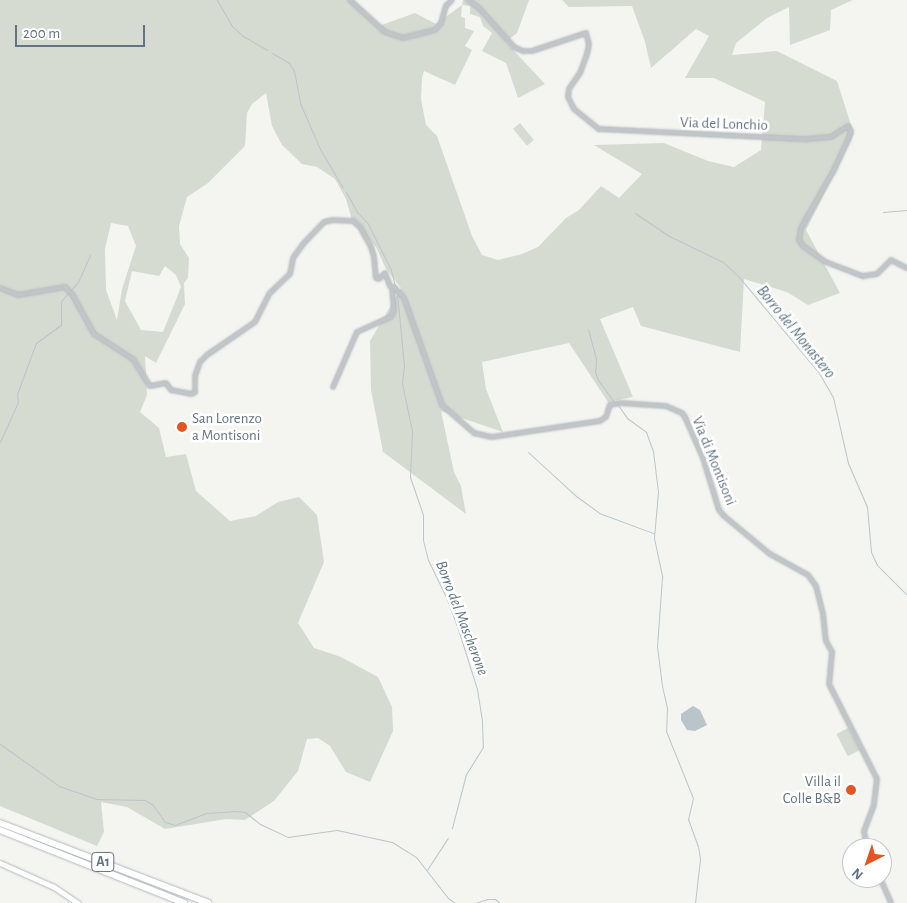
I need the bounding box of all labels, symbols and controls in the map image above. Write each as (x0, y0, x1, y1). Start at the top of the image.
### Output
scale bar (18, 15, 148, 47)
text: 200 m (23, 26, 60, 41)
street label: Via del Lonchio (680, 113, 768, 135)
water label: Borro del Monastero (753, 282, 839, 382)
place label: San Lorenzo a Montisoni (192, 409, 262, 444)
street label: Via di Montisoni (688, 414, 740, 508)
marker: San Lorenzo a Montisoni (176, 421, 188, 433)
water label: Borro del Mascherone (431, 558, 493, 678)
place label: Villa il Colle B&B (783, 772, 841, 807)
marker: Villa il Colle B&B (845, 784, 857, 796)
north arrow (842, 838, 892, 888)
road number: A1 (90, 850, 116, 874)
text: N (850, 865, 866, 882)

